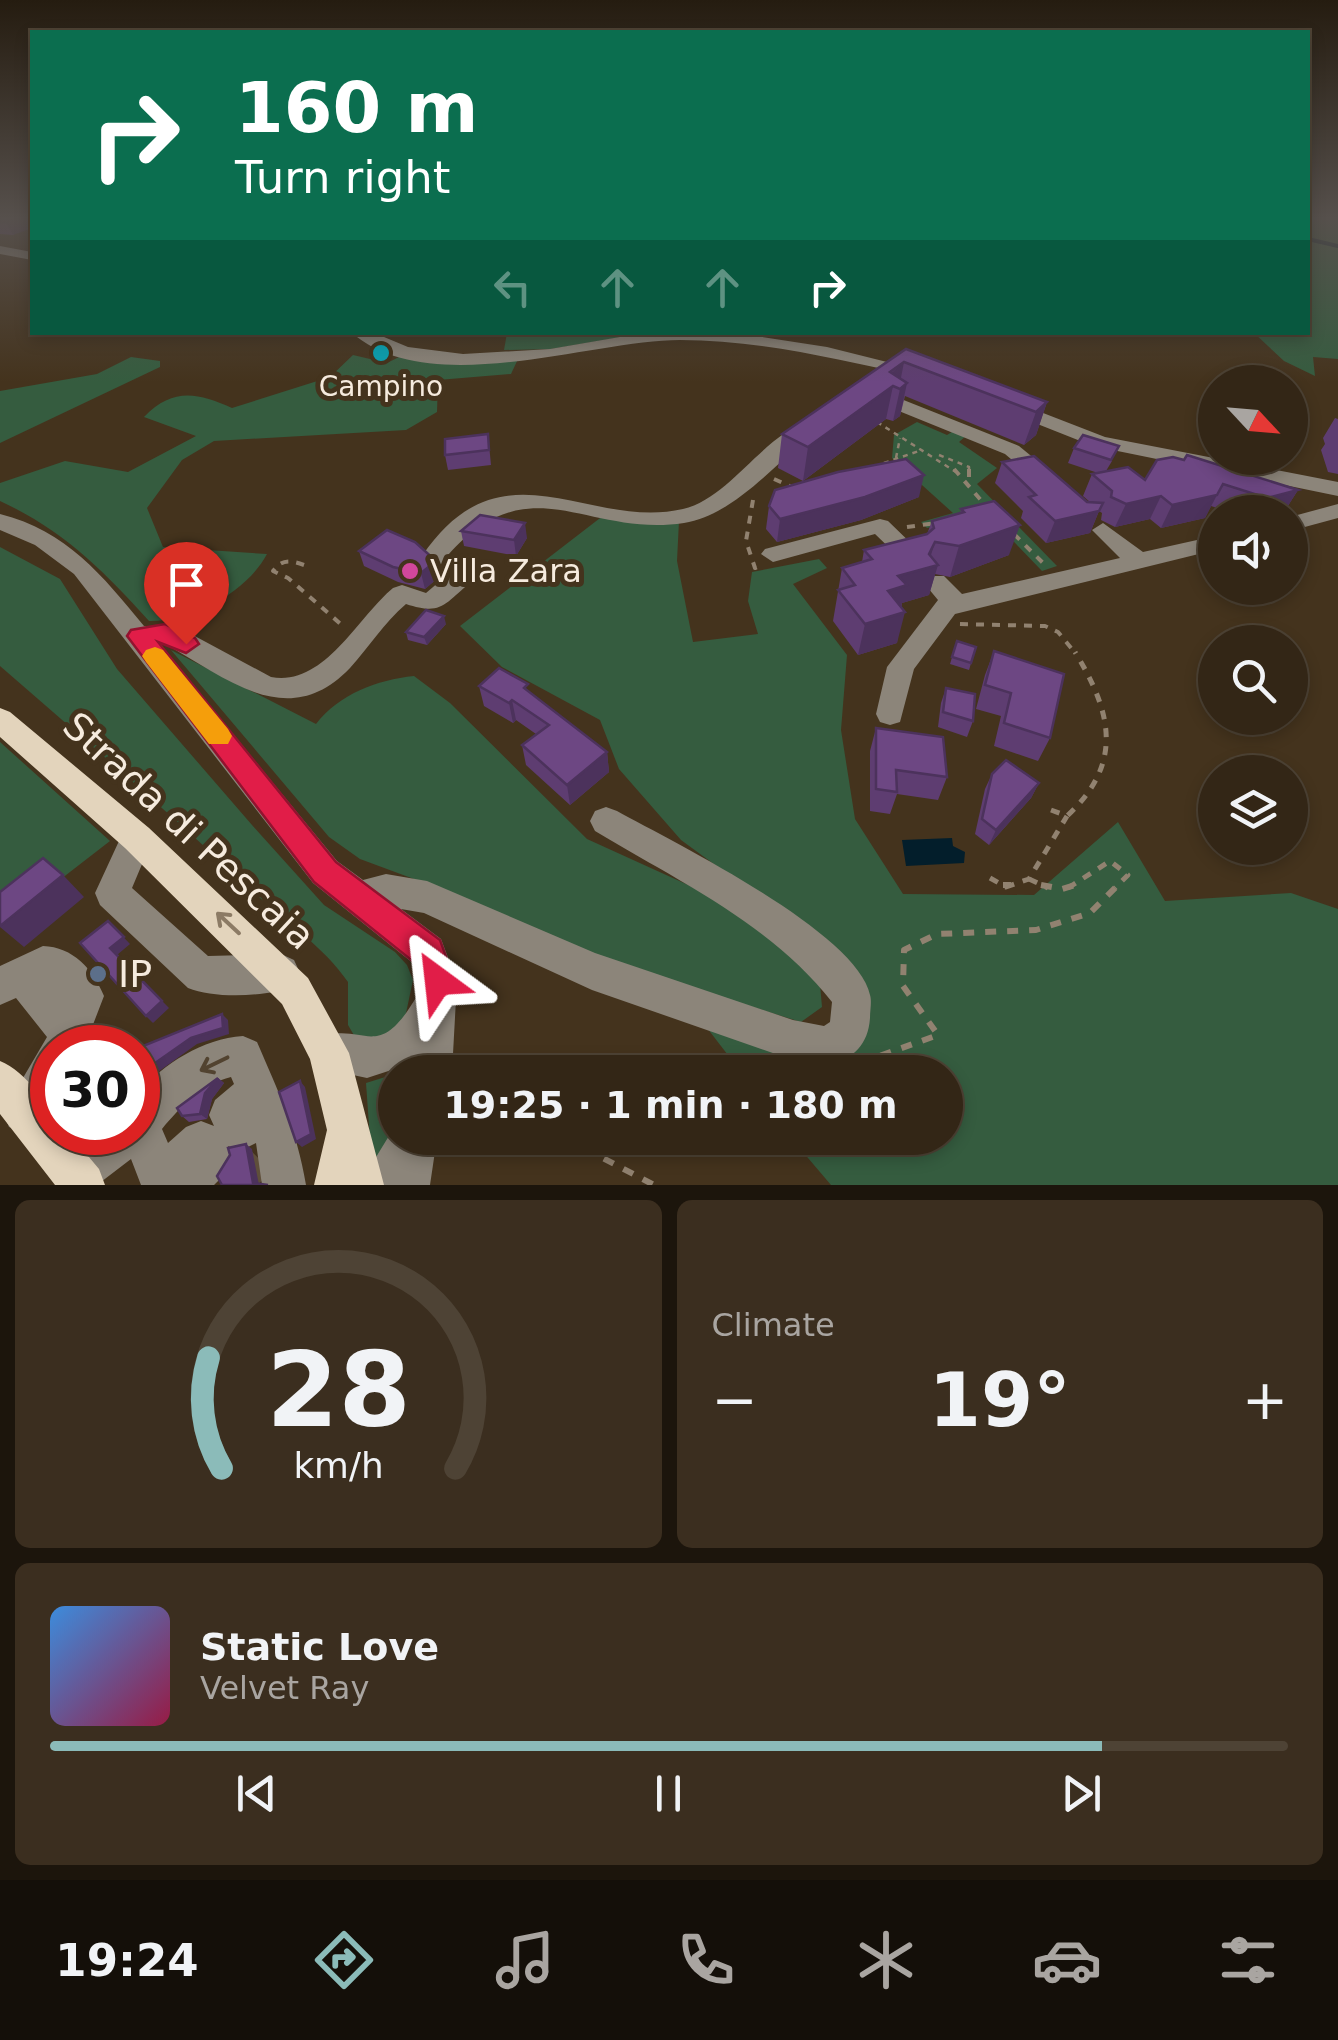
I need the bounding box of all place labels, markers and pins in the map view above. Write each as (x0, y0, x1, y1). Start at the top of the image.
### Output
marker: Campino (370, 342, 392, 364)
place label: Campino (319, 370, 443, 403)
pin (144, 542, 229, 645)
place label: Villa Zara (430, 552, 582, 590)
marker: Villa Zara (399, 560, 421, 582)
place label: IP (118, 952, 152, 996)
marker: IP (87, 963, 109, 985)

